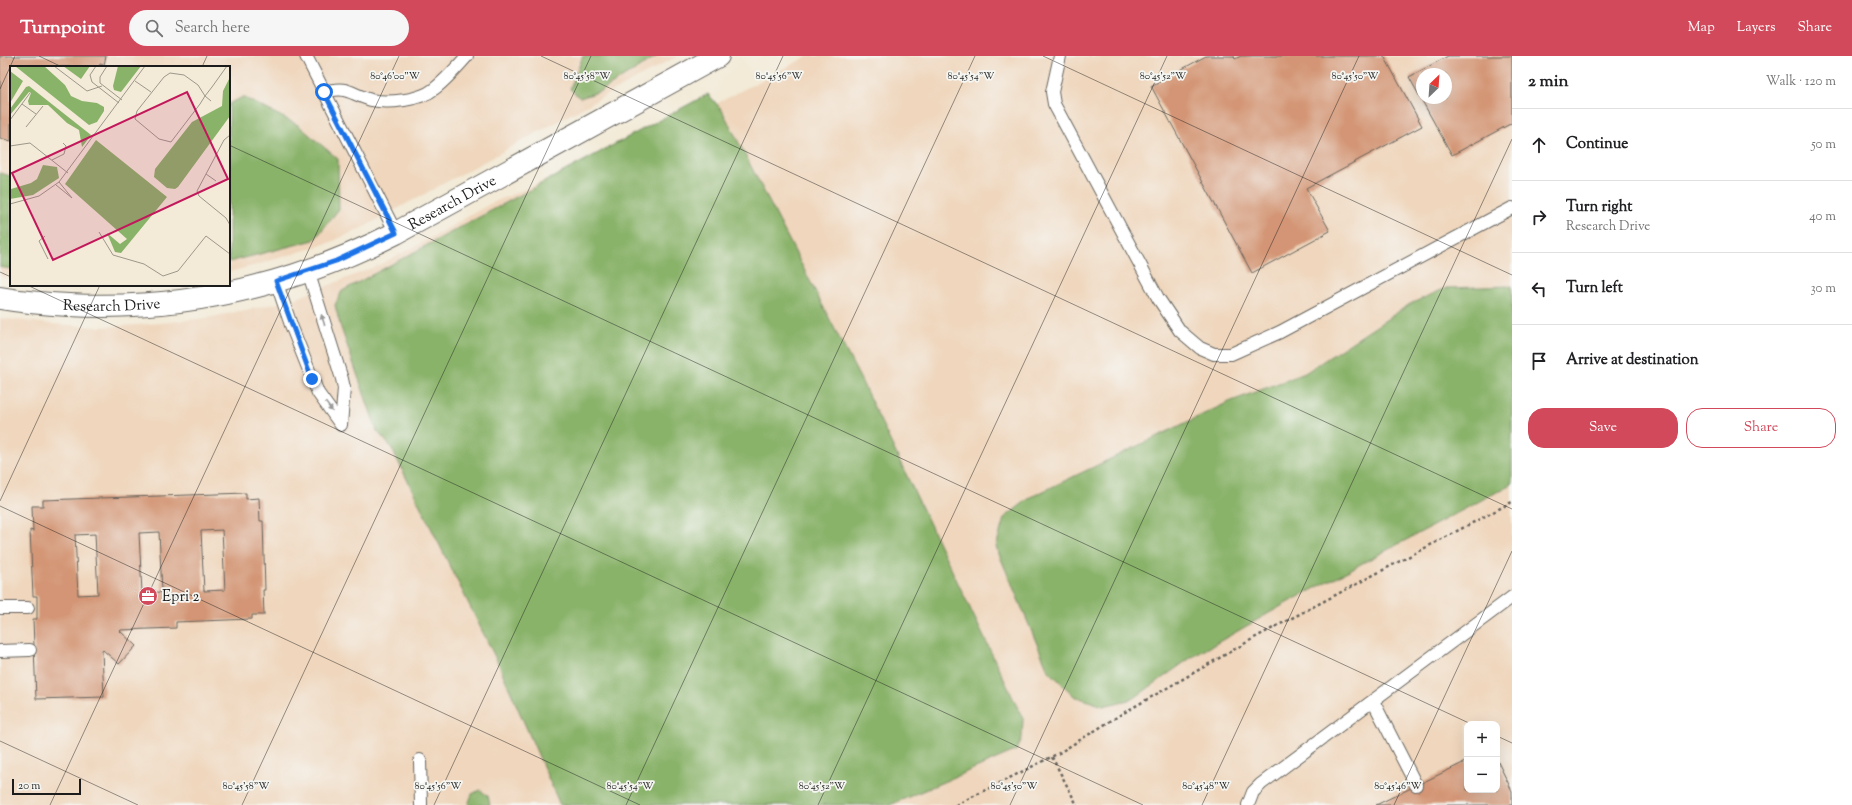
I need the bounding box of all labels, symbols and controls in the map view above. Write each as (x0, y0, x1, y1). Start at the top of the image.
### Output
search box (129, 10, 409, 46)
text: Turnpoint (20, 15, 105, 42)
icon: search (143, 17, 165, 39)
text: Search here (175, 18, 250, 39)
text: Map (1688, 18, 1715, 38)
text: Layers (1737, 18, 1775, 38)
text: Share (1797, 18, 1832, 38)
inset map (10, 66, 230, 286)
north arrow (1416, 68, 1452, 104)
text: 80°46'00"W (370, 69, 420, 84)
text: 80°45'58"W (564, 69, 610, 84)
text: 80°45'56"W (756, 69, 802, 84)
text: 80°45'54"W (948, 69, 994, 84)
text: 80°45'52"W (1140, 69, 1186, 84)
text: 80°45'50"W (1332, 69, 1378, 84)
text: 2 min (1528, 70, 1569, 94)
text: Walk · 120 m (1766, 73, 1836, 91)
route start (315, 83, 333, 101)
icon: ahead (1528, 134, 1550, 156)
text: Continue (1566, 134, 1628, 155)
text: 50 m (1811, 136, 1836, 154)
street label: Research Drive (405, 171, 501, 236)
text: Turn right (1566, 197, 1632, 218)
icon: right (1528, 206, 1550, 228)
text: 40 m (1809, 208, 1836, 226)
text: Research Drive (1566, 218, 1650, 236)
icon: left (1528, 278, 1550, 300)
text: Turn left (1566, 278, 1623, 299)
text: 30 m (1810, 280, 1836, 298)
street label: Research Drive (62, 294, 161, 318)
one-way arrow (320, 314, 326, 326)
icon: arrive (1528, 350, 1550, 372)
text: Arrive at destination (1566, 350, 1699, 371)
route end (303, 370, 321, 388)
one-way arrow (325, 402, 333, 412)
button: Save (1528, 408, 1678, 448)
button: Share (1686, 408, 1836, 448)
office icon: Epri 2 (137, 585, 159, 607)
place label: Epri 2 (162, 587, 200, 608)
map controls (1464, 721, 1500, 793)
button: + (1464, 721, 1500, 757)
button: − (1464, 757, 1500, 793)
scale bar (12, 777, 81, 796)
text: 20 m (18, 778, 40, 794)
text: 80°45'58"W (223, 779, 269, 794)
text: 80°45'56"W (415, 779, 461, 794)
text: 80°45'54"W (607, 779, 653, 794)
text: 80°45'52"W (799, 779, 845, 794)
text: 80°45'50"W (991, 779, 1037, 794)
text: 80°45'48"W (1182, 779, 1230, 794)
text: 80°45'46"W (1374, 779, 1422, 794)

